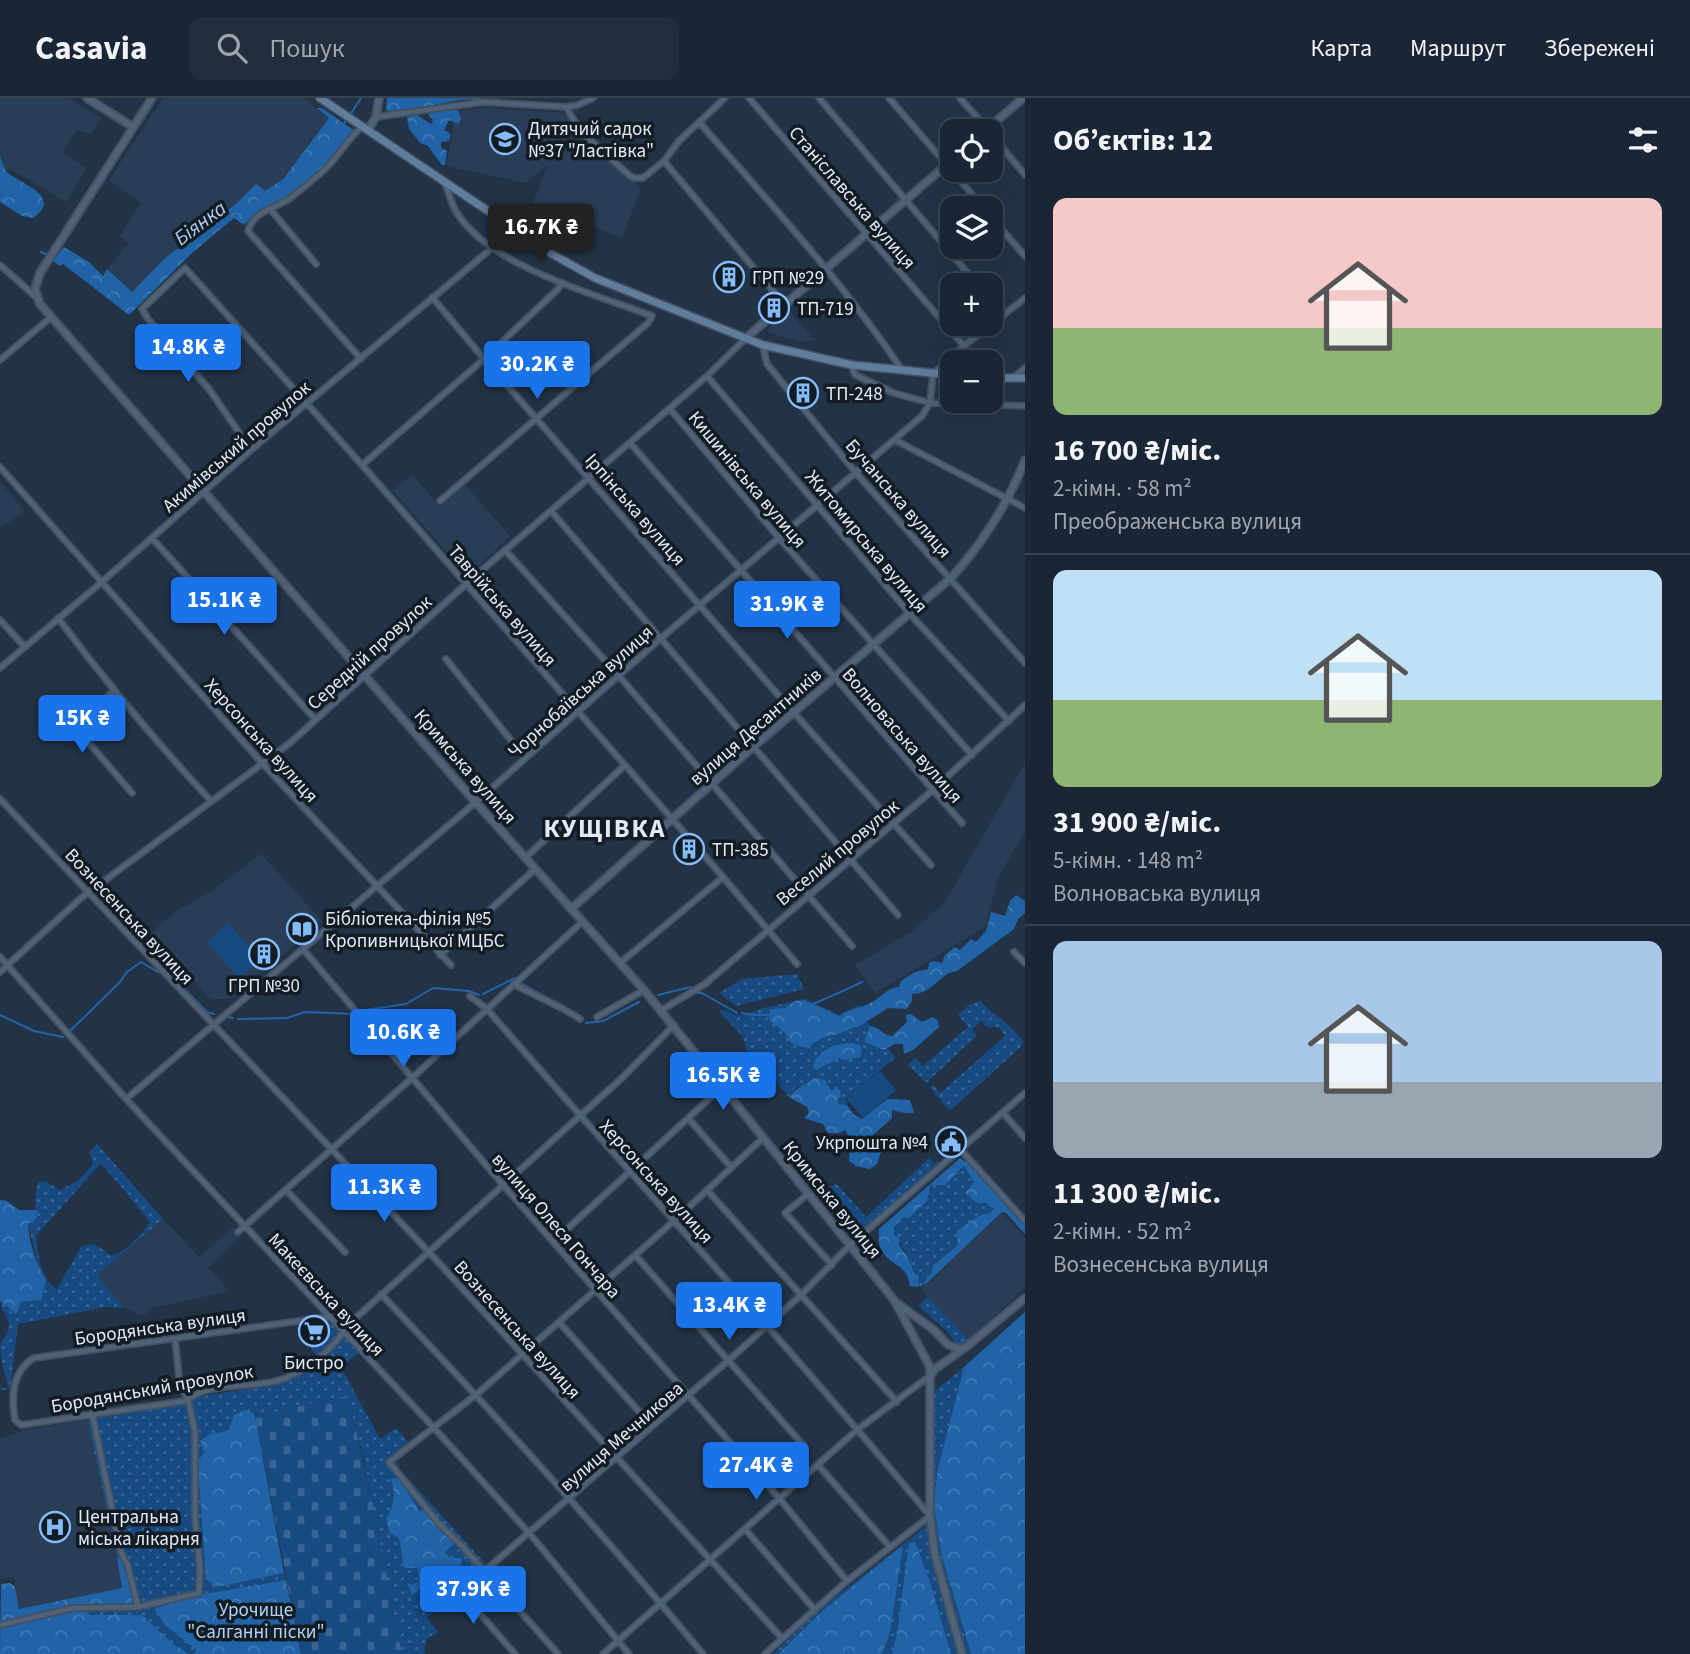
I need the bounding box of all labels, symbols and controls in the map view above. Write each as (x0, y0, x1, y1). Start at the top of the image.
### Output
search box (189, 17, 679, 80)
text: Casavia (35, 25, 147, 72)
icon: search (213, 29, 251, 67)
text: Пошук (269, 30, 345, 67)
text: Карта (1310, 31, 1372, 66)
text: Маршрут (1410, 31, 1506, 66)
text: Збережені (1544, 31, 1655, 66)
place label: Дитячий садок №37 "Ластівка" (528, 116, 654, 165)
map controls (940, 119, 1003, 413)
button: locate (940, 119, 1003, 182)
text: Об’єктів: 12 (1053, 119, 1213, 162)
street label: Станіславська вулиця (782, 120, 922, 275)
icon: filters (1624, 121, 1662, 159)
school or university icon: Дитячий садок №37 "Ластівка" (488, 122, 522, 156)
water label: Біянка (167, 193, 233, 253)
button: layers (940, 196, 1003, 259)
pin: 16.7K ₴ (476, 204, 606, 264)
text: 16.7K ₴ (504, 210, 578, 243)
icon: home (1295, 243, 1421, 369)
building icon: ГРП №29 (712, 260, 746, 294)
place label: ГРП №29 (752, 265, 824, 292)
button: + (940, 273, 1003, 336)
building icon: ТП-719 (757, 291, 791, 325)
place label: ТП-719 (797, 296, 854, 323)
pin: 14.8K ₴ (123, 324, 253, 384)
text: 14.8K ₴ (151, 330, 225, 363)
pin: 30.2K ₴ (472, 342, 602, 401)
text: 30.2K ₴ (500, 347, 574, 380)
button: − (940, 350, 1003, 413)
street label: Акимівський провулок (157, 375, 318, 519)
building icon: ТП-248 (786, 376, 820, 410)
place label: ТП-248 (826, 381, 883, 408)
street label: Кишинівська вулиця (681, 405, 812, 554)
text: 16 700 ₴/міс. (1053, 429, 1221, 472)
street label: Бучанська вулиця (839, 434, 957, 564)
street label: Ірпінська вулиця (578, 448, 691, 572)
street label: Житомирська вулиця (798, 465, 934, 619)
text: 2-кімн. · 58 m² (1053, 472, 1192, 505)
text: Преображенська вулиця (1053, 505, 1302, 538)
street label: Таврійська вулиця (441, 539, 563, 673)
pin: 15.1K ₴ (159, 578, 289, 637)
pin: 31.9K ₴ (722, 582, 852, 641)
text: 15.1K ₴ (187, 583, 261, 616)
text: 31.9K ₴ (750, 587, 824, 620)
street label: Середній провулок (302, 589, 439, 717)
icon: home (1295, 615, 1421, 741)
street label: Чорнобаївська вулиця (502, 619, 660, 765)
street label: вулиця Десантників (684, 662, 828, 792)
street label: Волноваська вулиця (835, 662, 968, 810)
street label: Херсонська вулиця (198, 673, 324, 809)
pin: 15K ₴ (33, 696, 131, 755)
text: 15K ₴ (54, 701, 110, 734)
street label: Кримська вулиця (407, 704, 522, 830)
street label: Веселий провулок (771, 793, 906, 913)
text: 31 900 ₴/міс. (1053, 801, 1221, 844)
district label: КУЩІВКА (544, 810, 666, 847)
building icon: ТП-385 (672, 832, 706, 866)
place label: ТП-385 (712, 837, 769, 864)
street label: Вознесенська вулиця (58, 843, 200, 991)
text: 5-кімн. · 148 m² (1053, 844, 1203, 877)
text: Волноваська вулиця (1053, 877, 1261, 910)
place label: Бібліотека-філія №5 Кропивницької МЦБС (325, 906, 505, 955)
library icon: Бібліотека-філія №5 Кропивницької МЦБС (285, 912, 319, 946)
building icon: ГРП №30 (247, 937, 281, 971)
place label: ГРП №30 (228, 973, 300, 1000)
icon: home (1295, 986, 1421, 1112)
pin: 10.6K ₴ (338, 1010, 468, 1069)
text: 10.6K ₴ (366, 1015, 440, 1048)
pin: 16.5K ₴ (658, 1052, 788, 1112)
text: 16.5K ₴ (686, 1058, 760, 1091)
street label: Херсонська вулиця (593, 1114, 719, 1250)
public building icon: Укрпошта №4 (934, 1125, 968, 1159)
place label: Укрпошта №4 (816, 1130, 928, 1157)
street label: Кримська вулиця (776, 1135, 888, 1265)
street label: вулиця Олеся Гончара (485, 1147, 627, 1305)
pin: 11.3K ₴ (319, 1164, 449, 1224)
text: 11.3K ₴ (347, 1170, 421, 1203)
text: 11 300 ₴/міс. (1053, 1172, 1221, 1215)
text: 2-кімн. · 52 m² (1053, 1215, 1192, 1248)
street label: Макеєвська вулиця (261, 1227, 390, 1363)
text: Вознесенська вулиця (1053, 1248, 1269, 1281)
street label: Вознесенська вулиця (447, 1255, 587, 1405)
pin: 13.4K ₴ (664, 1282, 794, 1342)
text: 13.4K ₴ (692, 1288, 766, 1321)
street label: Бородянська вулиця (73, 1302, 248, 1353)
supermarket icon: Бистро (297, 1314, 331, 1348)
place label: Бистро (284, 1350, 344, 1377)
street label: Бородянський провулок (49, 1358, 256, 1421)
street label: вулиця Мечникова (554, 1376, 690, 1499)
pin: 27.4K ₴ (691, 1442, 821, 1502)
text: 27.4K ₴ (719, 1448, 793, 1481)
place label: Центральна міська лікарня (78, 1504, 200, 1553)
hospital icon: Центральна міська лікарня (38, 1510, 72, 1544)
pin: 37.9K ₴ (408, 1566, 538, 1626)
text: 37.9K ₴ (436, 1572, 510, 1605)
park label: Урочище "Салганні піски" (187, 1597, 325, 1646)

